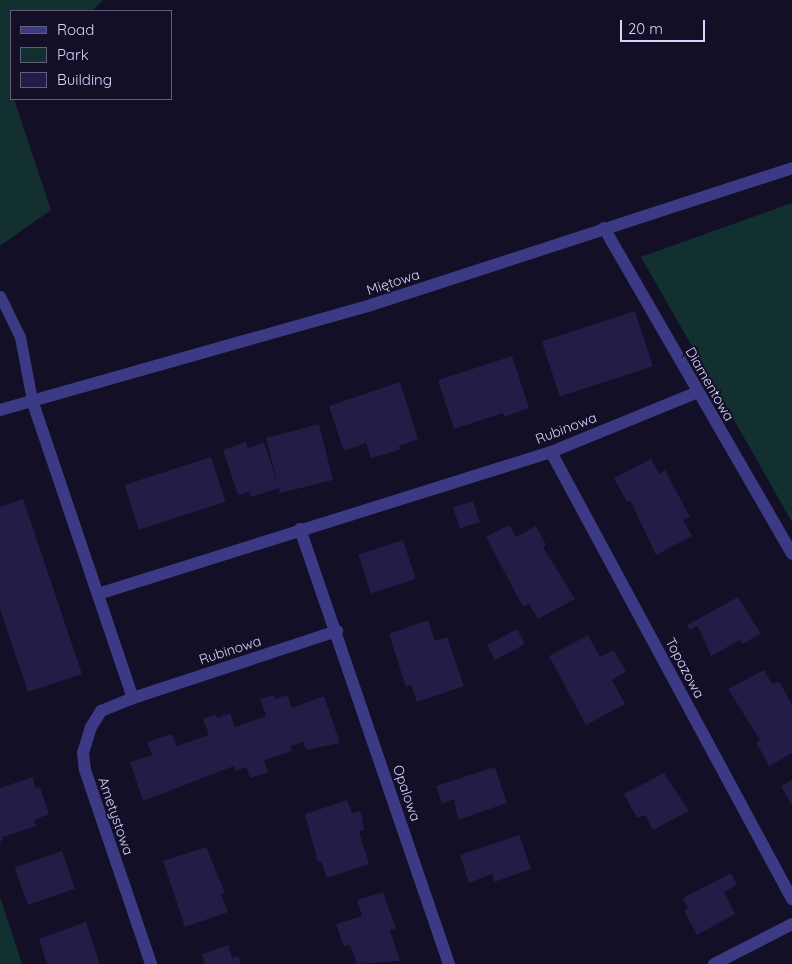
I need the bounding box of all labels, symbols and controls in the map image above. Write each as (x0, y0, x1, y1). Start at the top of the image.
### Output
legend (10, 10, 172, 100)
scale bar (622, 10, 707, 42)
text: 20 m (628, 19, 663, 38)
text: Road (57, 20, 94, 39)
text: Park (57, 45, 89, 64)
text: Building (57, 70, 112, 89)
street label: Miętowa (364, 266, 422, 298)
street label: Diamentowa (682, 344, 738, 424)
street label: Rubinowa (533, 409, 599, 447)
street label: Rubinowa (197, 632, 263, 668)
street label: Topazowa (662, 635, 708, 701)
street label: Opalowa (390, 763, 424, 823)
street label: Ametystowa (95, 775, 137, 857)

